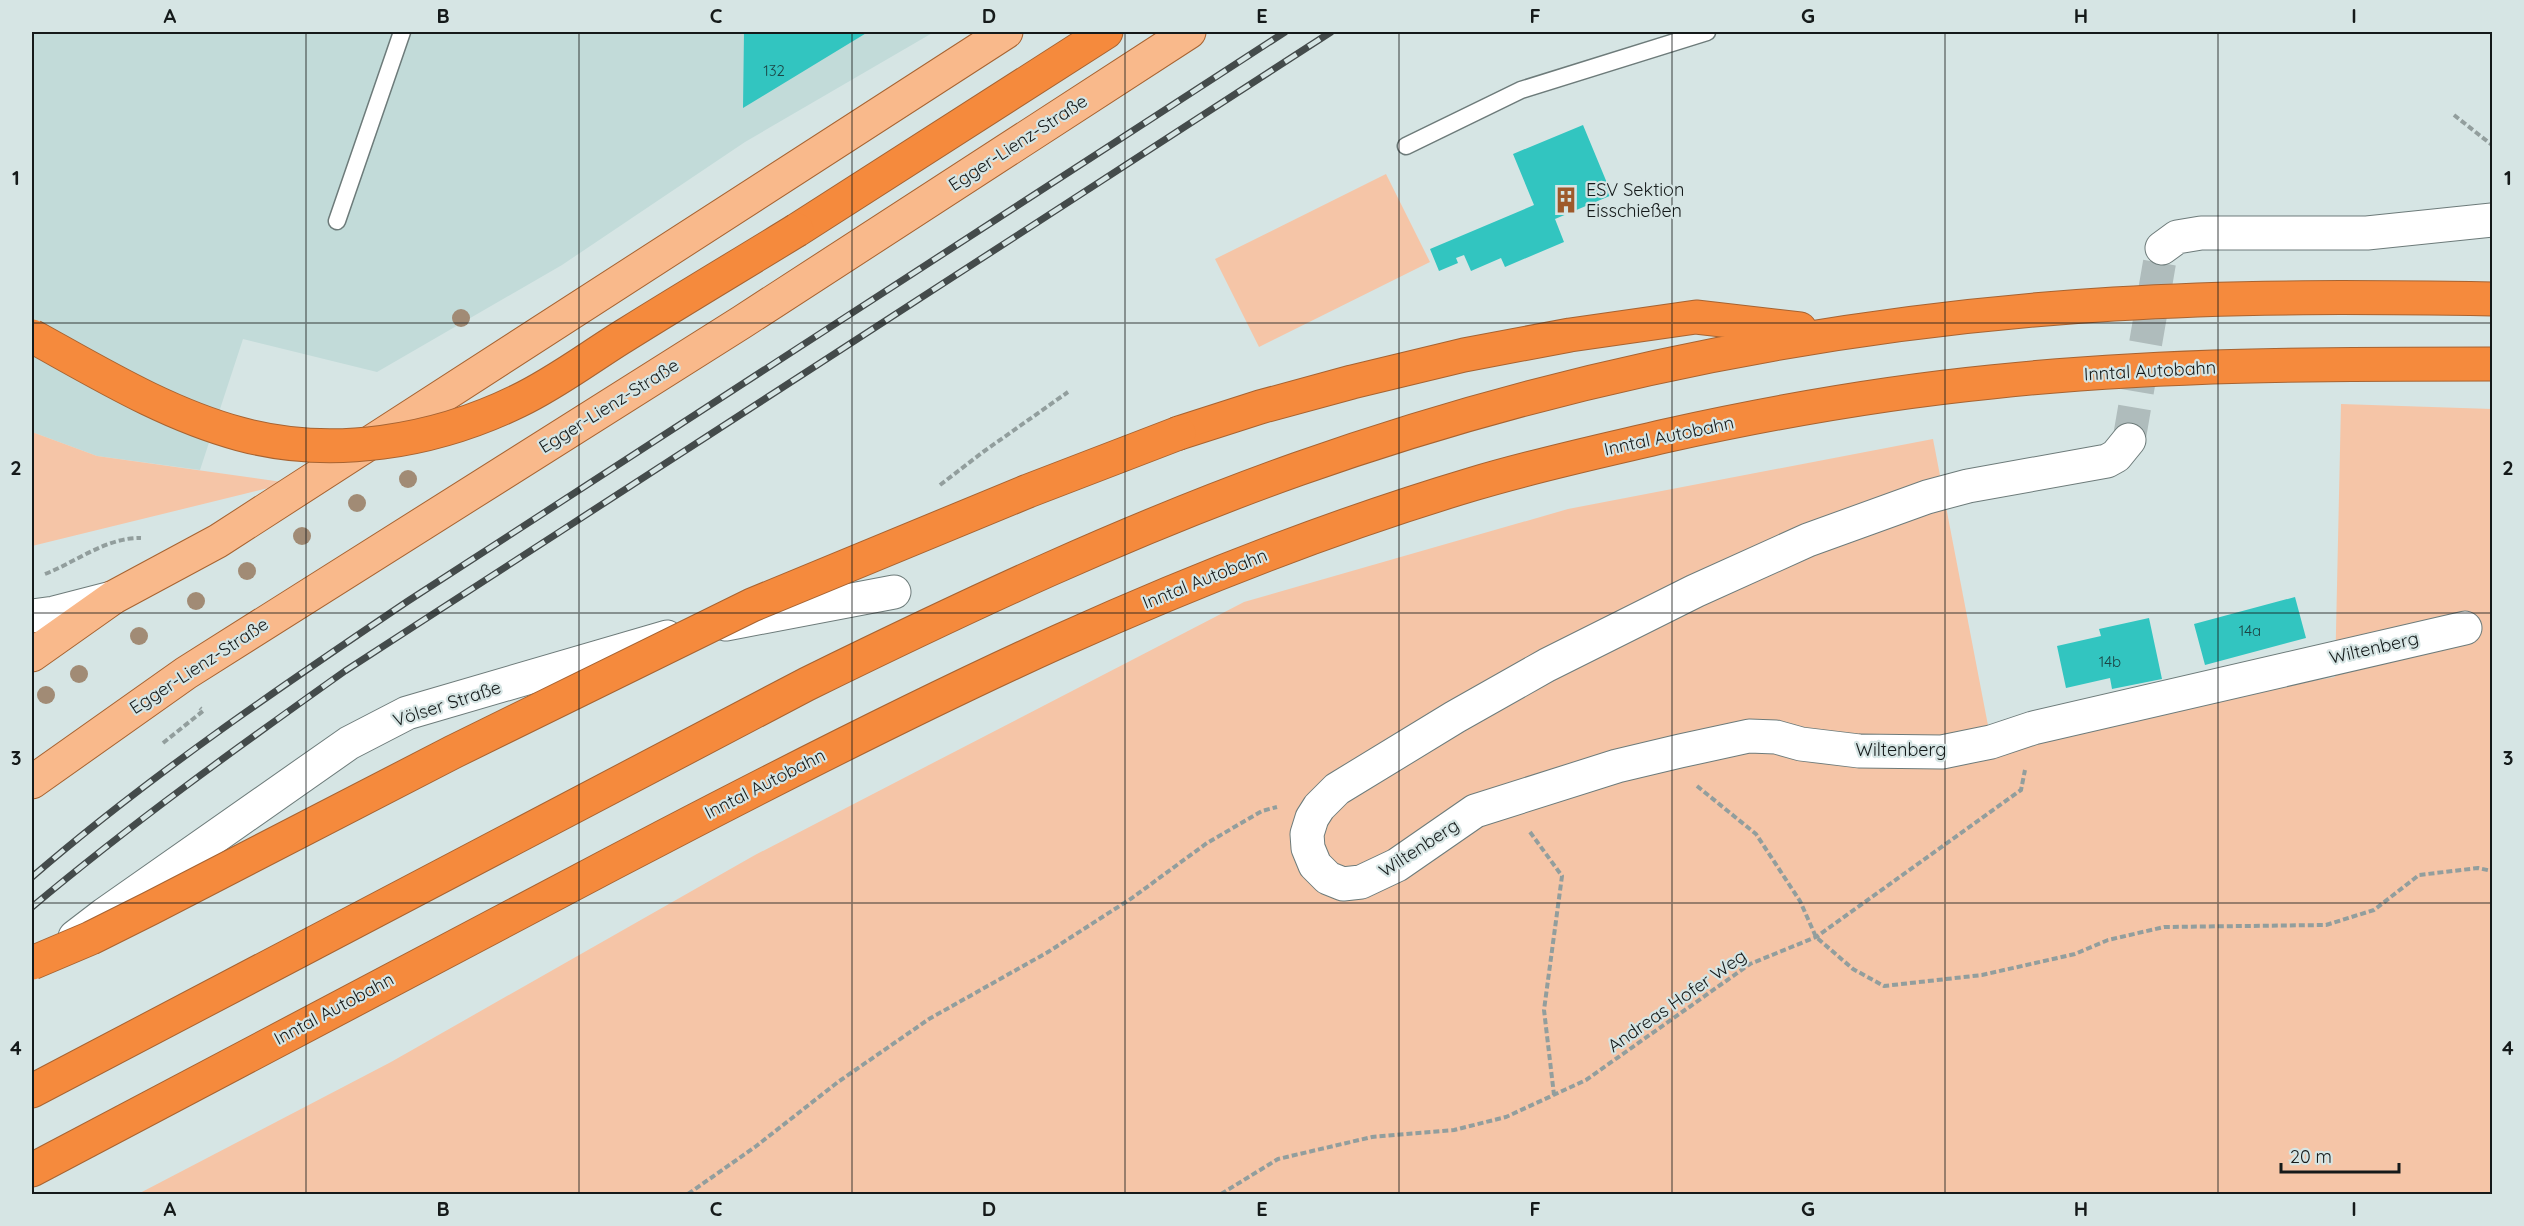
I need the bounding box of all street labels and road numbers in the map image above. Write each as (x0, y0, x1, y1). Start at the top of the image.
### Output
street label: Egger-Lienz-Straße (944, 89, 1091, 196)
street label: Egger-Lienz-Straße (534, 353, 683, 458)
street label: Inntal Autobahn (2083, 356, 2217, 385)
street label: Inntal Autobahn (1602, 410, 1736, 461)
street label: Inntal Autobahn (1139, 543, 1271, 614)
street label: Egger-Lienz-Straße (125, 612, 272, 719)
street label: Wiltenberg (2327, 626, 2421, 669)
street label: Völser Straße (390, 675, 504, 732)
street label: Wiltenberg (1856, 738, 1946, 761)
street label: Inntal Autobahn (701, 743, 829, 824)
street label: Wiltenberg (1374, 813, 1463, 882)
street label: Andreas Hofer Weg (1603, 944, 1751, 1057)
street label: Inntal Autobahn (270, 967, 398, 1050)

